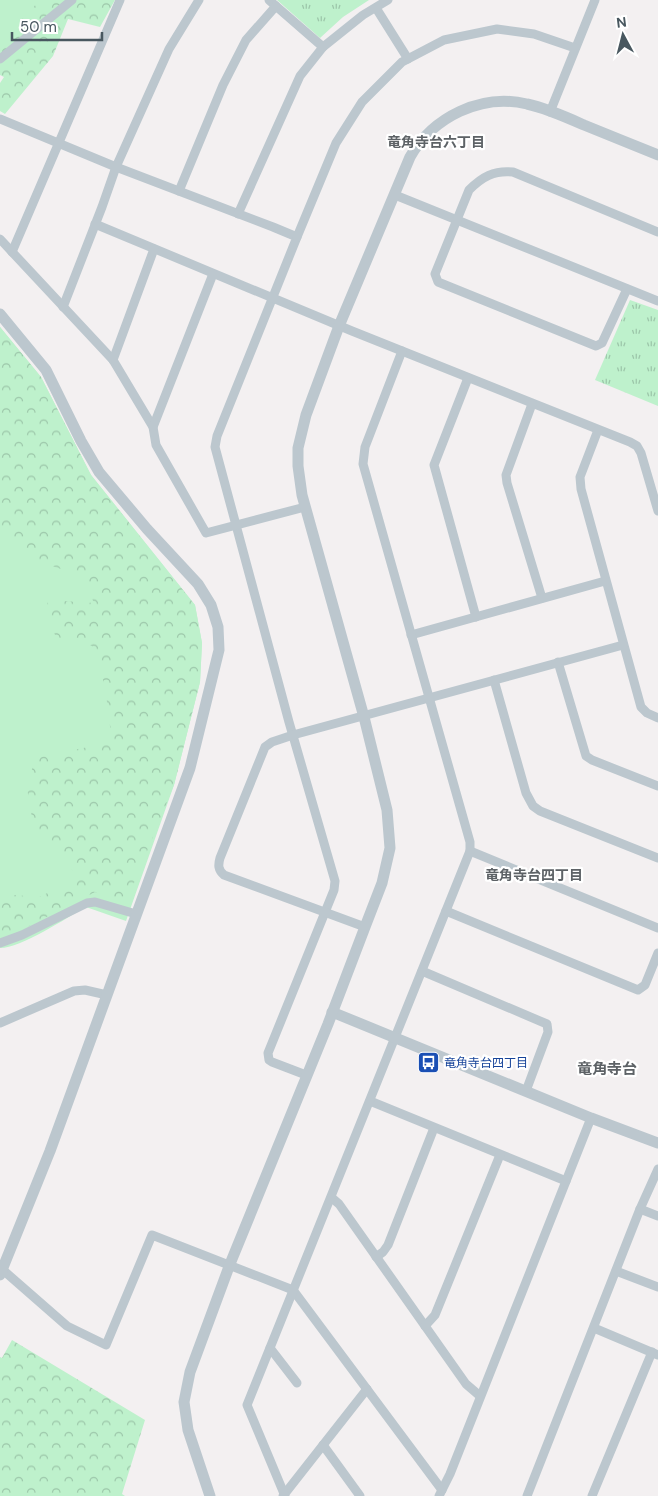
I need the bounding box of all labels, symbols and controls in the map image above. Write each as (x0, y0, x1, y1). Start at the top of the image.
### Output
scale bar (12, 10, 102, 42)
north arrow (598, 10, 648, 60)
text: N (615, 13, 628, 32)
text: 50 m (20, 17, 57, 37)
district label: 竜角寺台六丁目 (387, 133, 485, 151)
district label: 竜角寺台四丁目 (485, 866, 583, 884)
bus stop icon: 竜角寺台四丁目 (416, 1051, 440, 1075)
place label: 竜角寺台四丁目 (444, 1055, 528, 1071)
district label: 竜角寺台 (577, 1059, 637, 1079)

